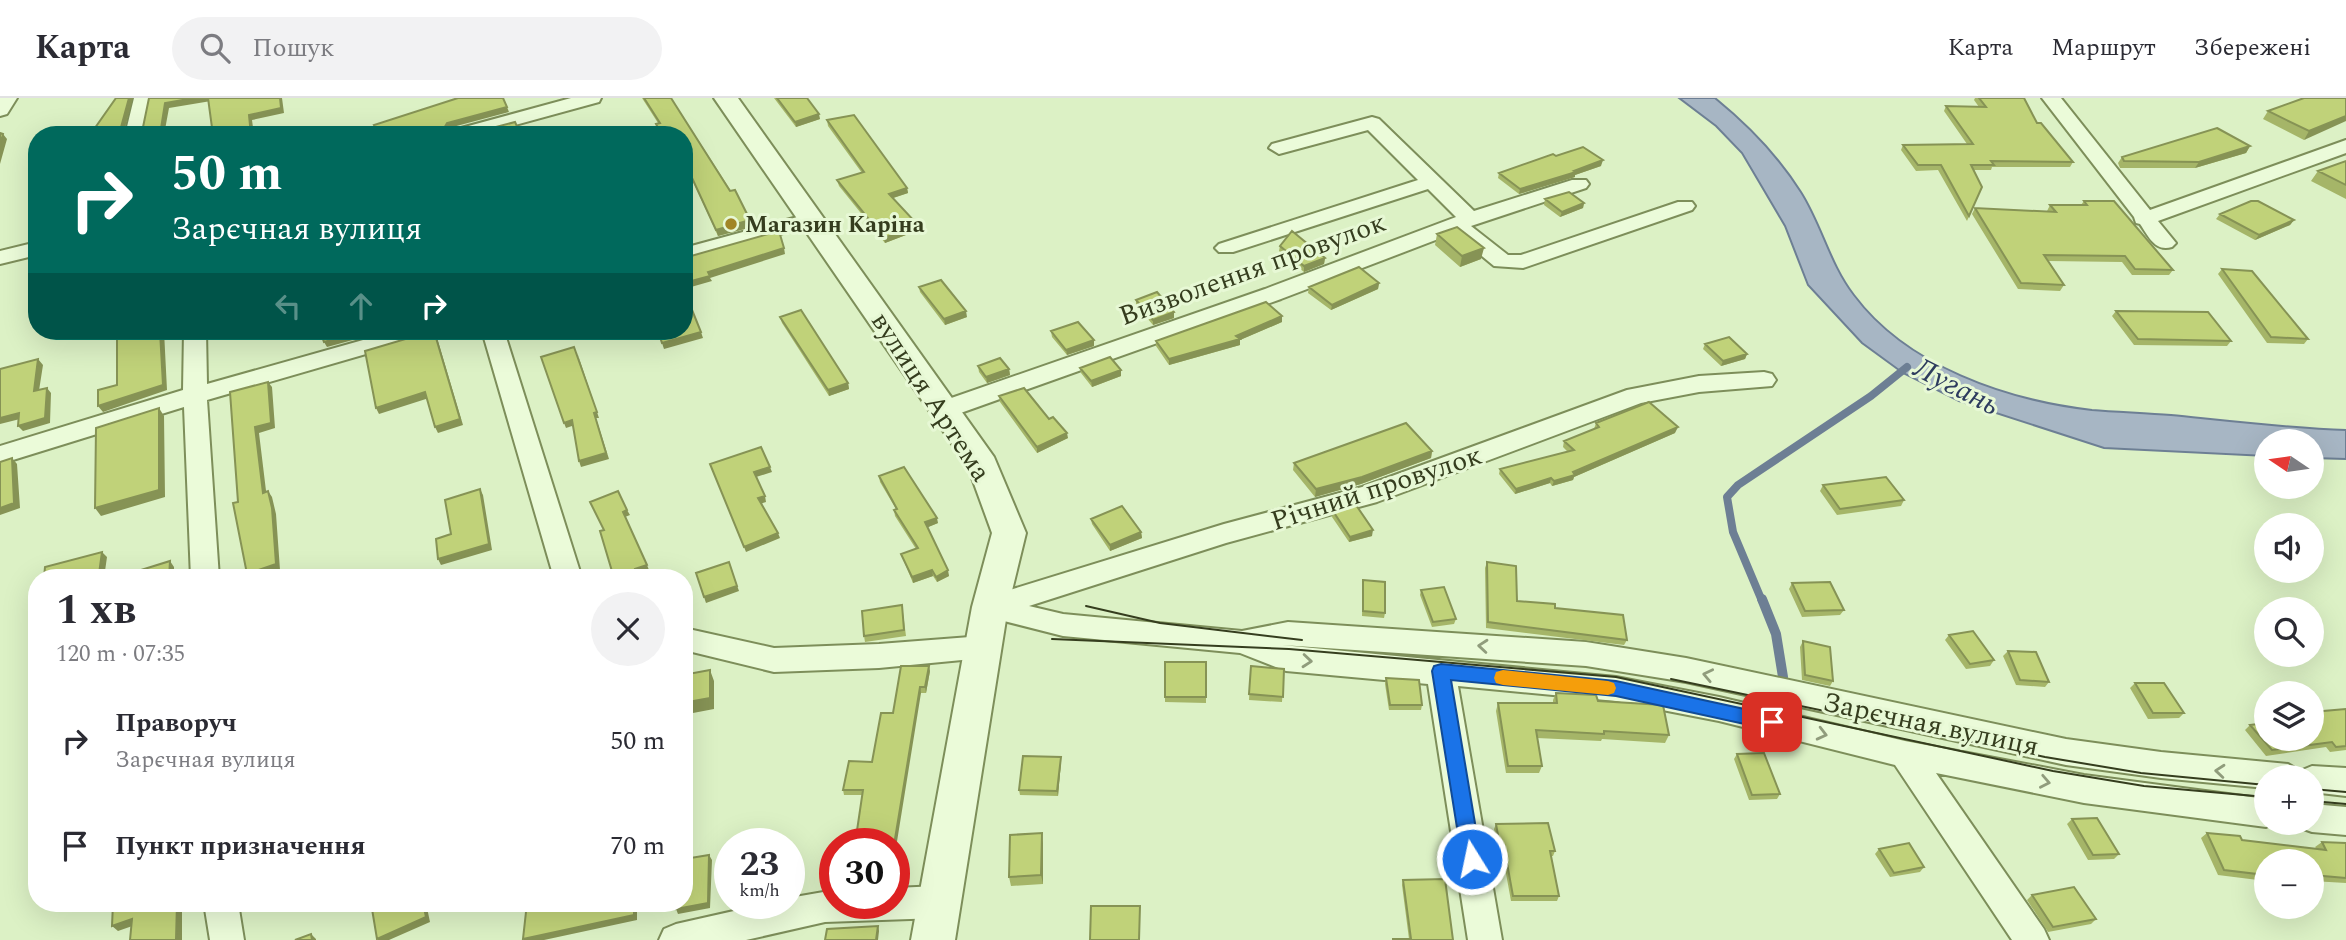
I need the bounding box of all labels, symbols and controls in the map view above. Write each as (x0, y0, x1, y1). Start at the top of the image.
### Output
search box (172, 17, 662, 80)
text: Карта (35, 23, 130, 73)
text: Пошук (252, 28, 334, 68)
icon: search (196, 29, 234, 67)
text: Карта (1948, 30, 2013, 66)
text: Маршрут (2051, 30, 2156, 66)
text: Збережені (2194, 30, 2311, 66)
text: 50 m (171, 137, 282, 212)
icon: right (56, 154, 147, 245)
street label: Визволення провулок (1113, 201, 1392, 338)
text: Зарєчная вулиця (171, 205, 422, 254)
place label: Магазин Каріна (745, 208, 925, 243)
marker: Магазин Каріна (723, 216, 739, 232)
icon: left (269, 287, 307, 325)
icon: ahead (342, 287, 380, 325)
icon: right (415, 287, 453, 325)
street label: вулиця Артема (859, 303, 1002, 491)
water label: Лугань (1904, 345, 2008, 428)
north arrow (2254, 429, 2324, 499)
map controls (2254, 429, 2324, 919)
street label: Річний провулок (1265, 434, 1488, 543)
button: sound (2254, 513, 2324, 583)
text: 1 хв (56, 579, 136, 642)
button: close (591, 592, 665, 666)
button: search (2254, 597, 2324, 667)
text: 120 m · 07:35 (56, 637, 185, 672)
one-way arrow (1477, 639, 1488, 654)
one-way arrow (1302, 653, 1313, 668)
one-way arrow (1702, 669, 1714, 684)
street label: Зарєчная вулиця (1819, 681, 2043, 768)
button: layers (2254, 681, 2324, 751)
pin (1742, 692, 1802, 752)
text: Праворуч (115, 703, 237, 743)
icon: arrive (1753, 703, 1791, 741)
text: 50 m (610, 721, 665, 761)
icon: right (56, 722, 94, 760)
one-way arrow (1816, 726, 1828, 740)
text: Зарєчная вулиця (115, 743, 296, 778)
one-way arrow (2214, 764, 2225, 779)
button: + (2254, 765, 2324, 835)
one-way arrow (2038, 773, 2050, 788)
position arrow (1435, 822, 1509, 896)
text: Пункт призначення (115, 826, 366, 866)
text: 70 m (610, 826, 665, 866)
icon: arrive (56, 827, 94, 865)
speed limit sign: 30 (819, 828, 910, 919)
text: 23 (740, 838, 779, 891)
button: − (2254, 849, 2324, 919)
text: km/h (739, 877, 780, 904)

